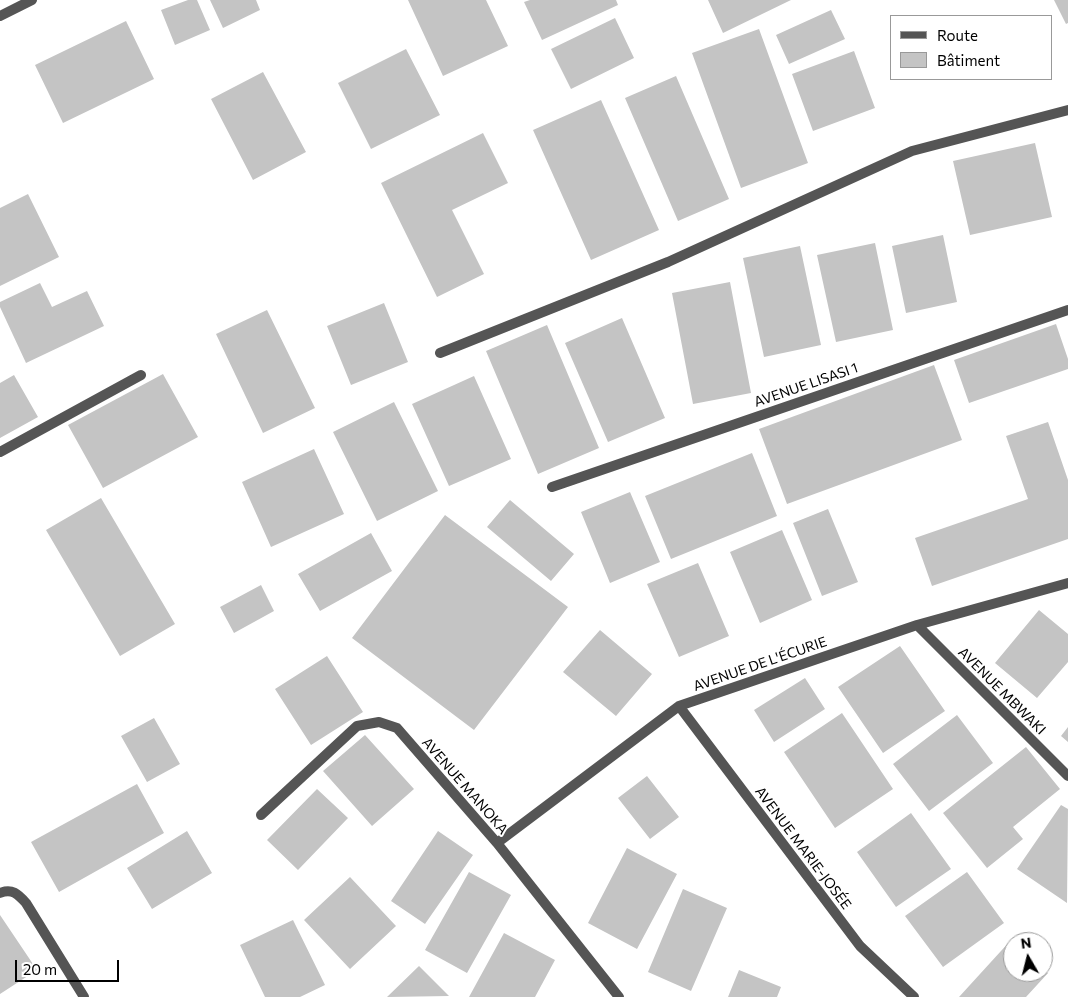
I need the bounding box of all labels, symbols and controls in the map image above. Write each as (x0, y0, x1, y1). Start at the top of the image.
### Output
legend (890, 15, 1053, 80)
text: Route (937, 26, 978, 44)
text: Bâtiment (937, 51, 1000, 69)
street label: AVENUE LISASI 1 (752, 359, 860, 411)
street label: AVENUE DE L'ÉCURIE (691, 633, 829, 695)
street label: AVENUE MBWAKI (955, 644, 1049, 738)
street label: AVENUE MANOKA (418, 734, 512, 838)
street label: AVENUE MARIE-JOSÉE (751, 783, 855, 913)
north arrow (1003, 932, 1053, 982)
text: N (1020, 933, 1032, 952)
scale bar (18, 950, 121, 982)
text: 20 m (23, 960, 57, 978)

